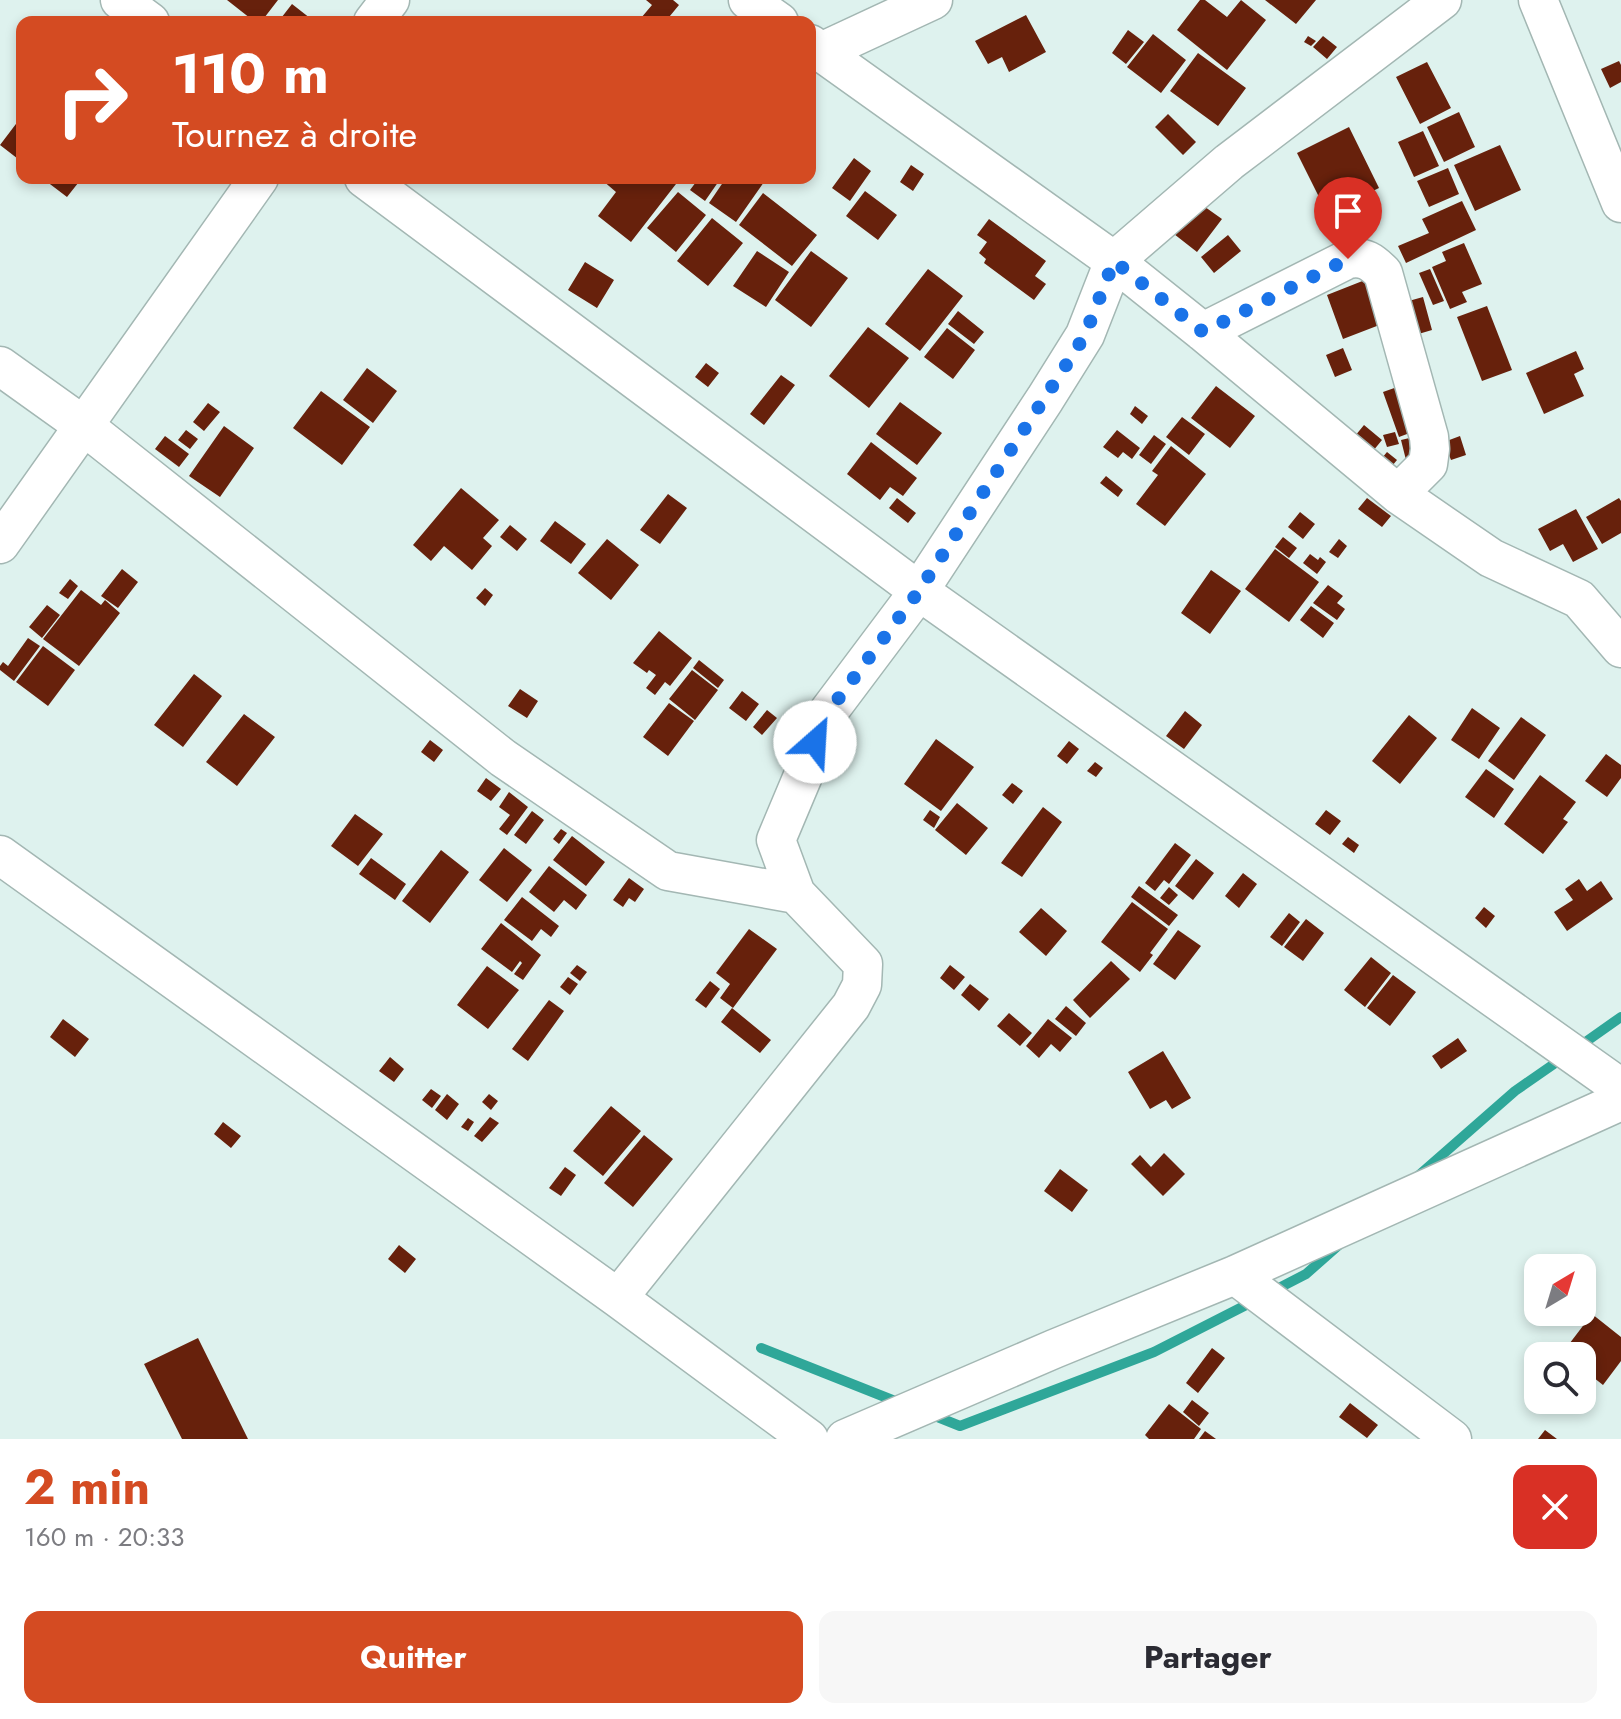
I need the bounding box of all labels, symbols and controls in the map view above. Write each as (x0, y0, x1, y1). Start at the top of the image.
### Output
text: 110 m (172, 33, 329, 114)
icon: right (40, 48, 144, 152)
text: Tournez à droite (172, 108, 417, 160)
pin (1314, 177, 1382, 259)
icon: arrive (1326, 189, 1370, 233)
position arrow (773, 700, 857, 784)
north arrow (1524, 1254, 1596, 1326)
map controls (1524, 1254, 1596, 1414)
button: search (1524, 1342, 1596, 1414)
text: 2 min (24, 1453, 150, 1522)
button: close (1513, 1465, 1597, 1549)
text: 160 m · 20:33 (24, 1518, 184, 1556)
button: Quitter (24, 1611, 803, 1703)
button: Partager (819, 1611, 1597, 1703)

